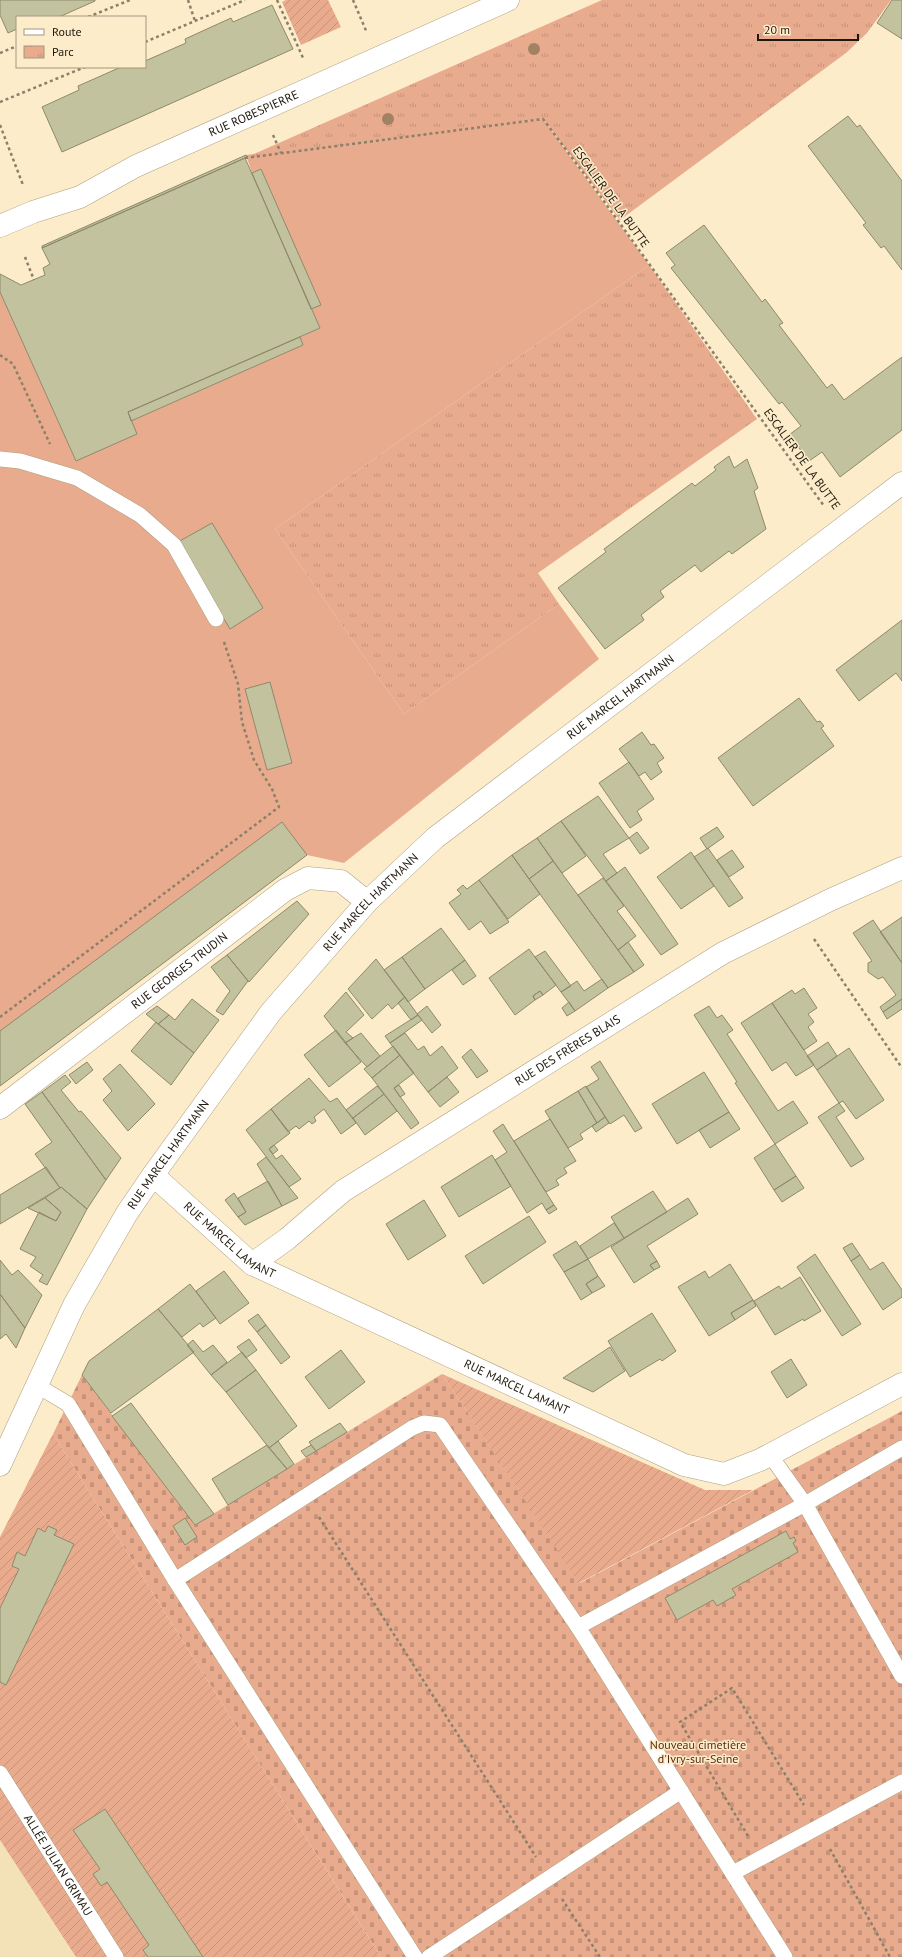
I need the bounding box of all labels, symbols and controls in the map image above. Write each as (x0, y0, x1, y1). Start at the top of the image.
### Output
legend (16, 16, 146, 68)
scale bar (758, 16, 858, 42)
text: 20 m (764, 22, 790, 37)
text: Route (52, 24, 82, 39)
text: Parc (52, 44, 74, 59)
street label: RUE ROBESPIERRE (206, 87, 301, 140)
street label: ESCALIER DE LA BUTTE (570, 143, 653, 250)
street label: ESCALIER DE LA BUTTE (761, 405, 844, 512)
street label: RUE MARCEL HARTMANN (563, 651, 677, 742)
street label: RUE MARCEL HARTMANN (319, 850, 421, 954)
street label: RUE GEORGES TRUDIN (128, 929, 230, 1012)
street label: RUE DES FRÈRES BLAIS (512, 1011, 623, 1088)
street label: RUE MARCEL HARTMANN (124, 1097, 212, 1212)
street label: RUE MARCEL LAMANT (181, 1198, 278, 1281)
street label: RUE MARCEL LAMANT (462, 1356, 572, 1418)
park label: Nouveau cimetière d'Ivry-sur-Seine (650, 1737, 746, 1766)
street label: ALLÉE JULIAN GRIMAU (21, 1811, 96, 1919)

